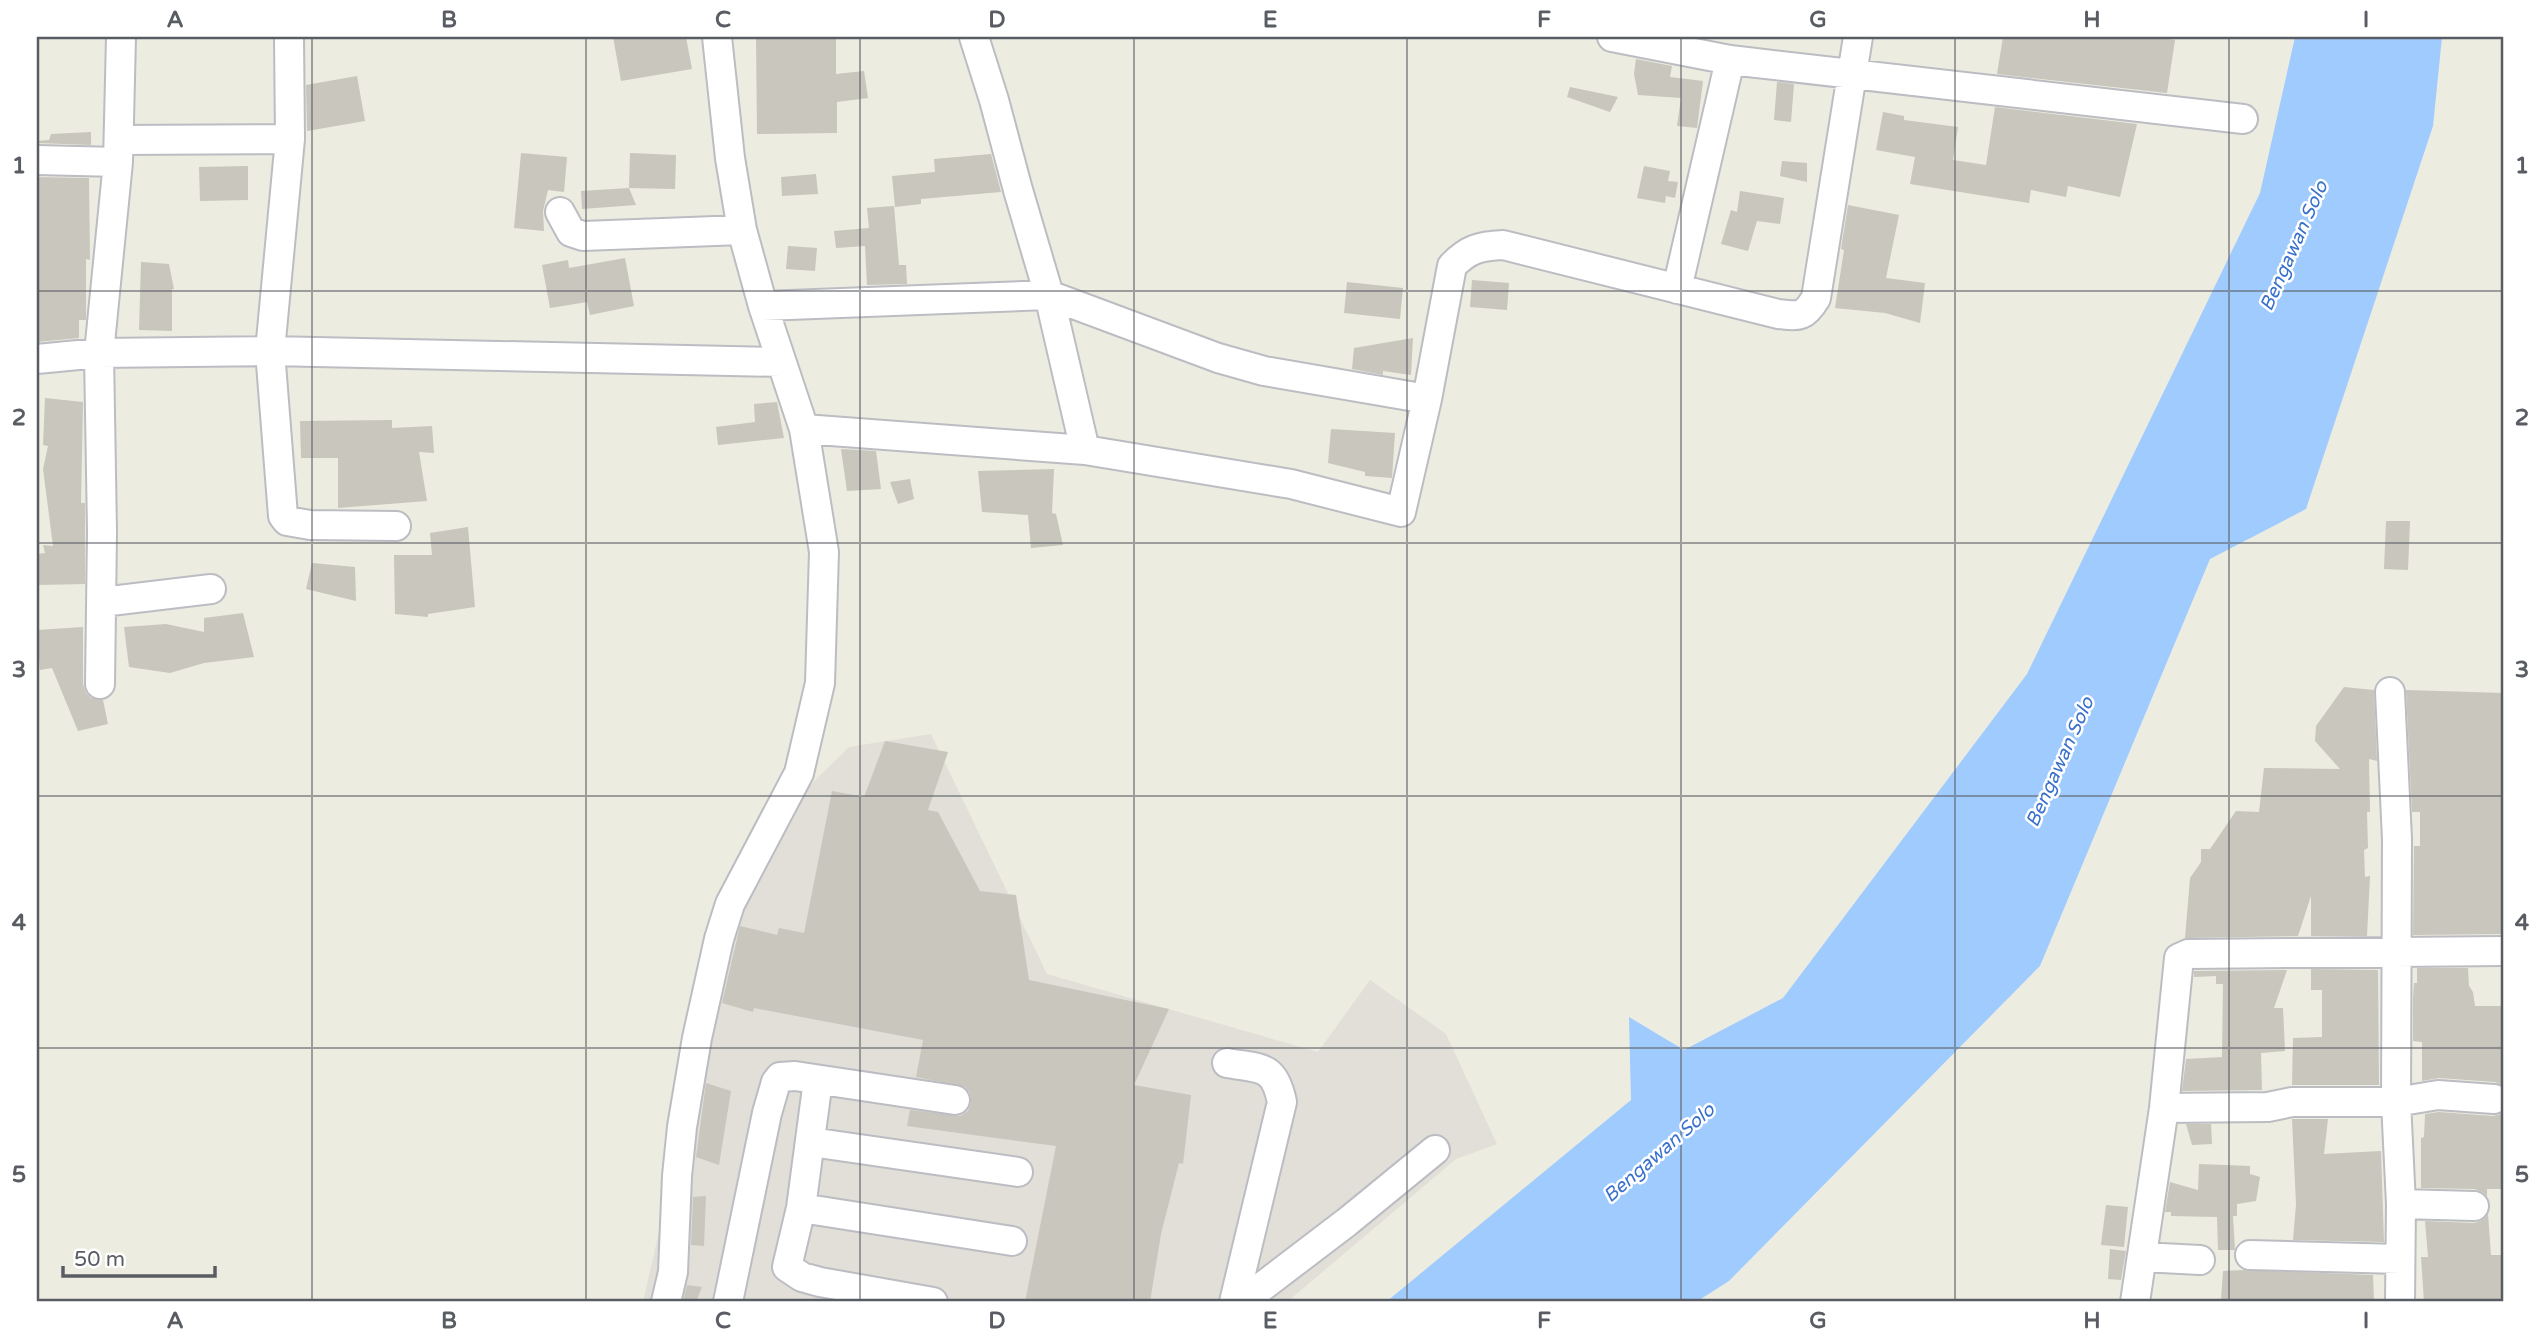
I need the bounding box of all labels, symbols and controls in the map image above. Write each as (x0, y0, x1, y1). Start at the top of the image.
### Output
text: A (166, 6, 184, 34)
text: B (441, 6, 457, 34)
text: C (715, 6, 731, 34)
text: D (988, 6, 1006, 34)
text: E (1263, 6, 1277, 34)
text: F (1537, 6, 1551, 34)
text: G (1809, 6, 1827, 34)
text: H (2083, 6, 2101, 34)
text: I (2363, 6, 2369, 34)
text: 1 (12, 152, 26, 180)
text: 1 (2515, 152, 2529, 180)
water label: Bengawan Solo (2256, 176, 2333, 314)
text: 2 (12, 404, 26, 432)
text: 2 (2515, 404, 2529, 432)
text: 3 (12, 656, 26, 684)
text: 3 (2515, 656, 2529, 684)
water label: Bengawan Solo (2022, 692, 2099, 830)
text: 4 (12, 909, 27, 937)
text: 4 (2515, 909, 2530, 937)
water label: Bengawan Solo (1599, 1098, 1720, 1207)
text: 5 (12, 1161, 26, 1189)
text: 5 (2515, 1161, 2529, 1189)
scale bar (63, 1234, 215, 1278)
text: 50 m (74, 1247, 125, 1272)
text: A (166, 1307, 184, 1335)
text: B (441, 1307, 457, 1335)
text: C (715, 1307, 731, 1335)
text: D (988, 1307, 1006, 1335)
text: E (1263, 1307, 1277, 1335)
text: F (1537, 1307, 1551, 1335)
text: G (1809, 1307, 1827, 1335)
text: H (2083, 1307, 2101, 1335)
text: I (2363, 1307, 2369, 1335)

